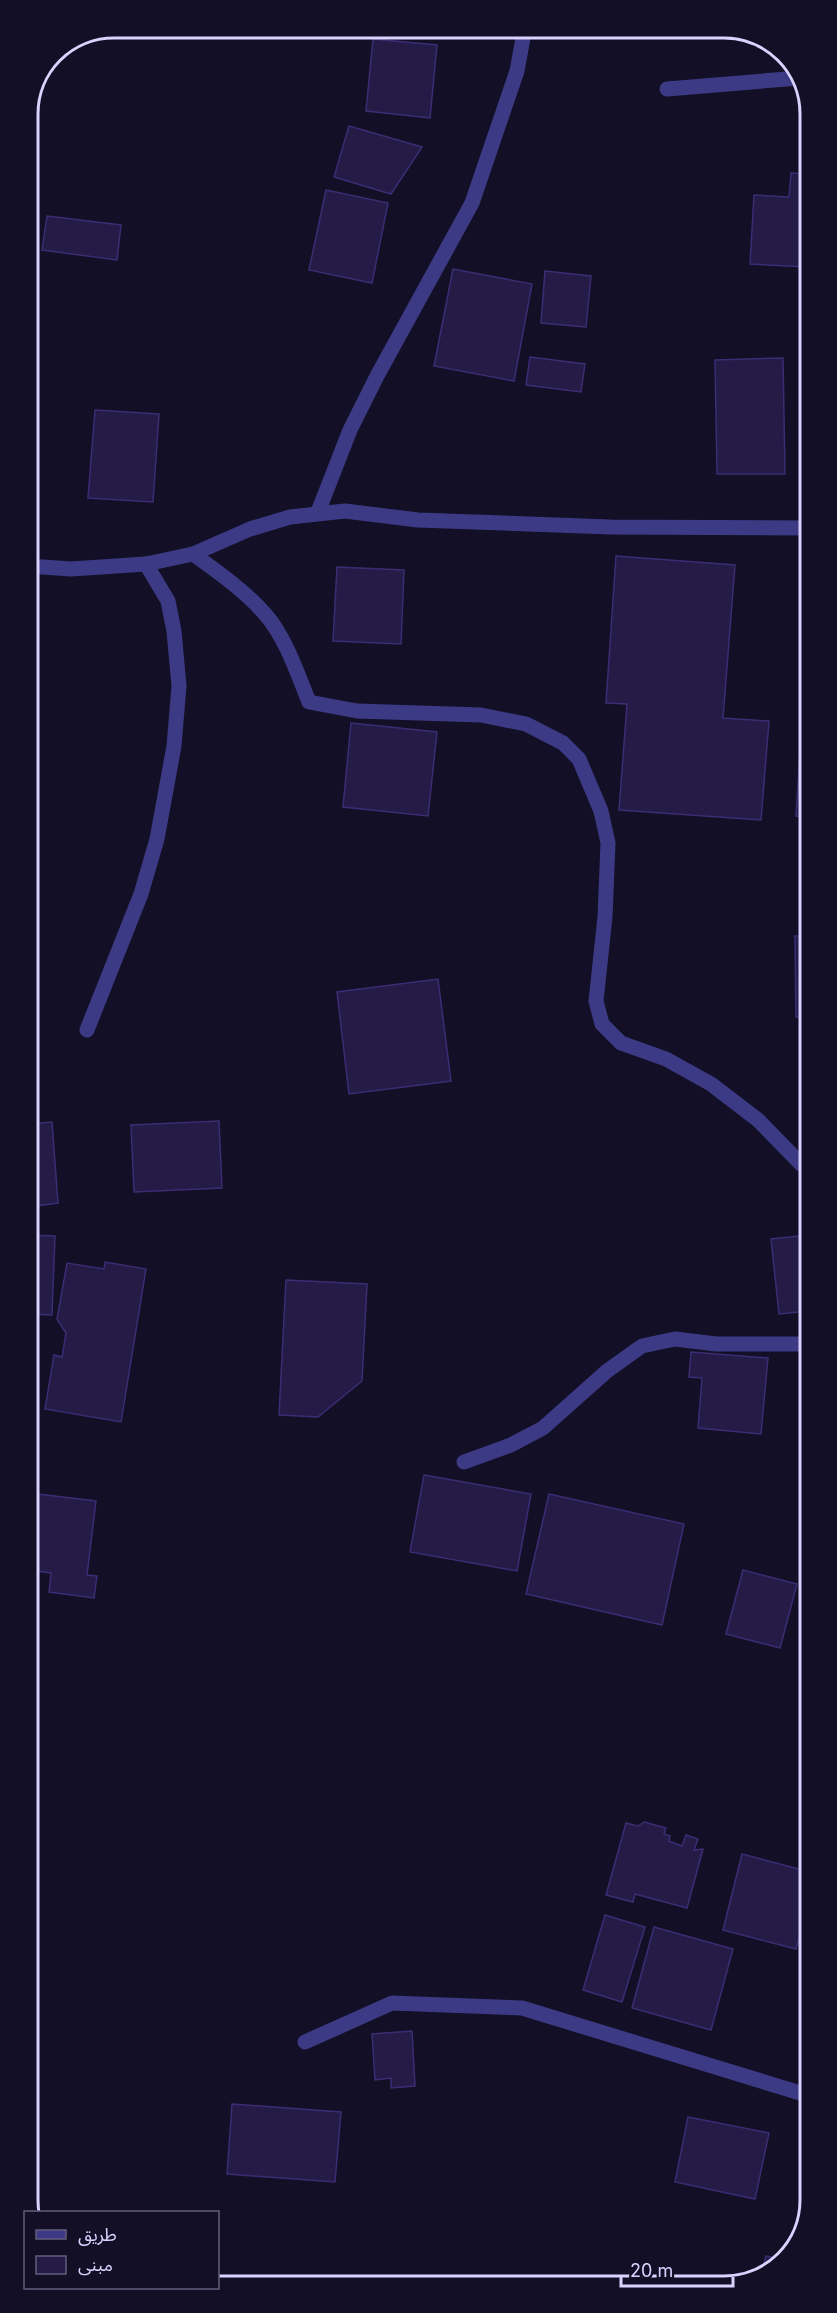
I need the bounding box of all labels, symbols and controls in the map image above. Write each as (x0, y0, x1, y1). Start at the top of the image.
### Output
legend (24, 2211, 219, 2289)
text: طريق (78, 2224, 117, 2246)
scale bar (621, 2250, 734, 2288)
text: مبنى (78, 2254, 113, 2276)
text: 20 m (630, 2260, 673, 2281)

